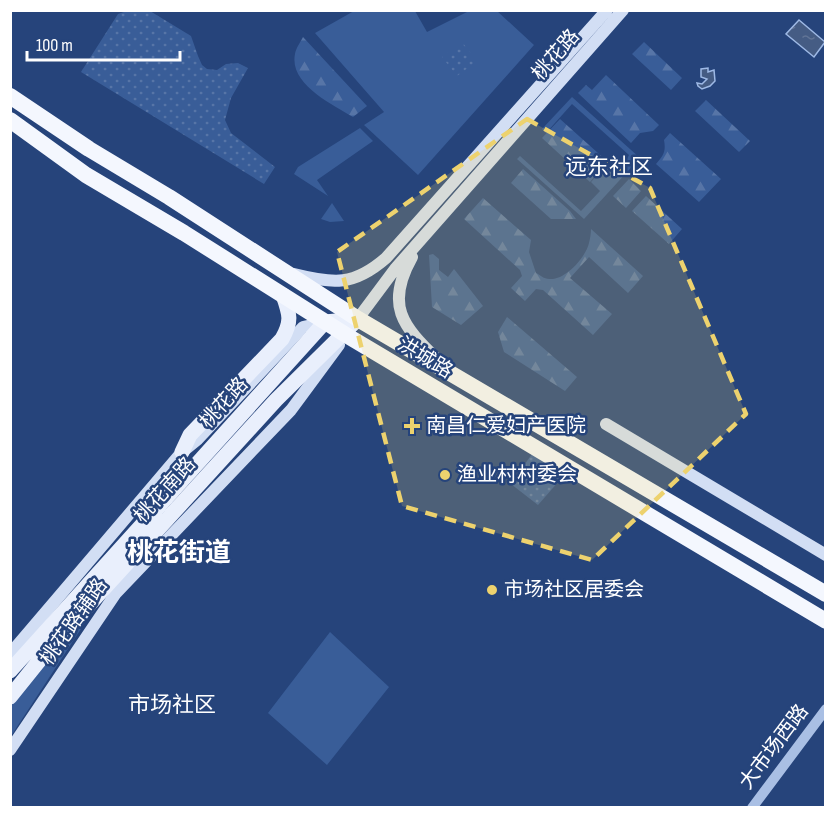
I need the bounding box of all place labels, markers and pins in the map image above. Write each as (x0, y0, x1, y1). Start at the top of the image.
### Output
place label: 南昌仁爱妇产医院 (426, 414, 586, 438)
marker: 南昌仁爱妇产医院 (403, 417, 421, 435)
place label: 渔业村村委会 (457, 463, 577, 487)
marker: 渔业村村委会 (438, 468, 452, 482)
place label: 市场社区居委会 (504, 578, 644, 602)
marker: 市场社区居委会 (485, 583, 499, 597)

